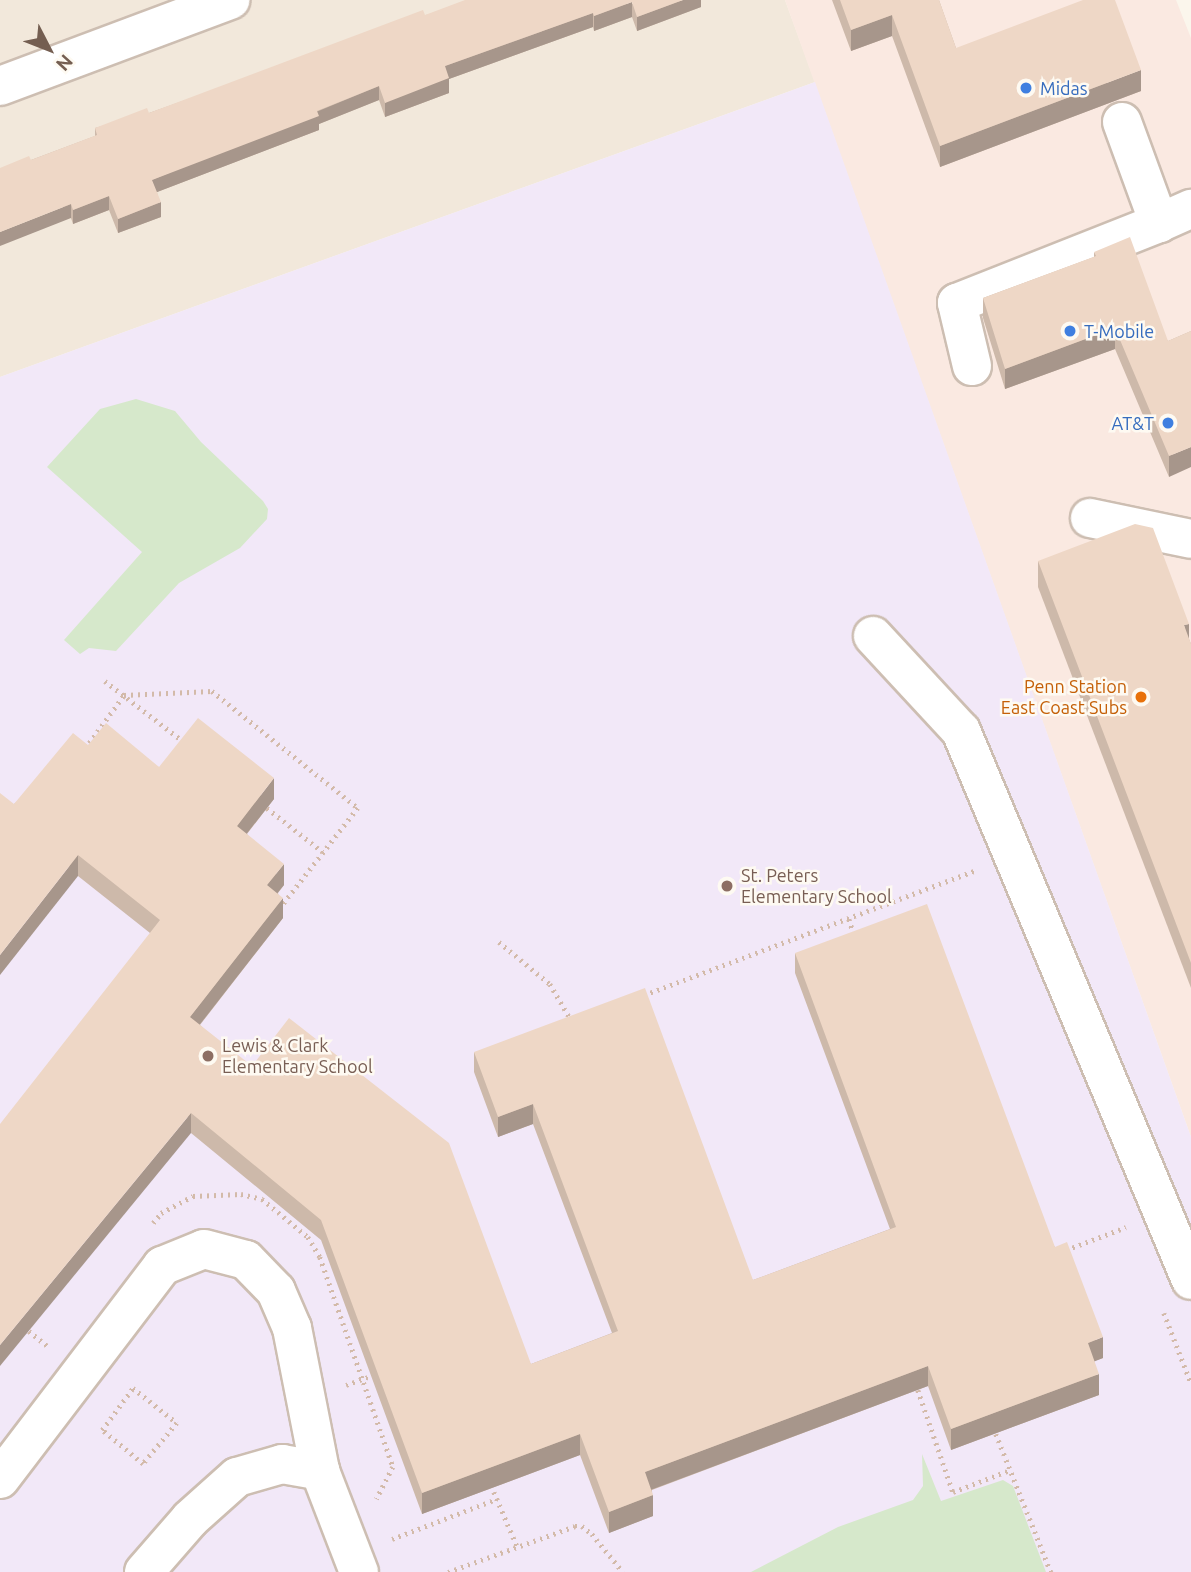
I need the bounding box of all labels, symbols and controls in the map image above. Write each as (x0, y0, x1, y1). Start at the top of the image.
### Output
north arrow (14, 14, 84, 84)
text: N (52, 50, 78, 76)
place label: Midas (1040, 77, 1088, 99)
marker: Midas (1018, 80, 1034, 96)
place label: T-Mobile (1084, 320, 1154, 342)
marker: T-Mobile (1062, 323, 1078, 339)
place label: AT&T (1112, 412, 1154, 434)
marker: AT&T (1160, 415, 1176, 431)
place label: Penn Station East Coast Subs (1001, 676, 1127, 718)
marker: Penn Station East Coast Subs (1133, 689, 1149, 705)
place label: St. Peters Elementary School (741, 865, 892, 908)
marker: St. Peters Elementary School (719, 878, 735, 894)
place label: Lewis & Clark Elementary School (222, 1035, 373, 1078)
marker: Lewis & Clark Elementary School (200, 1048, 216, 1064)

